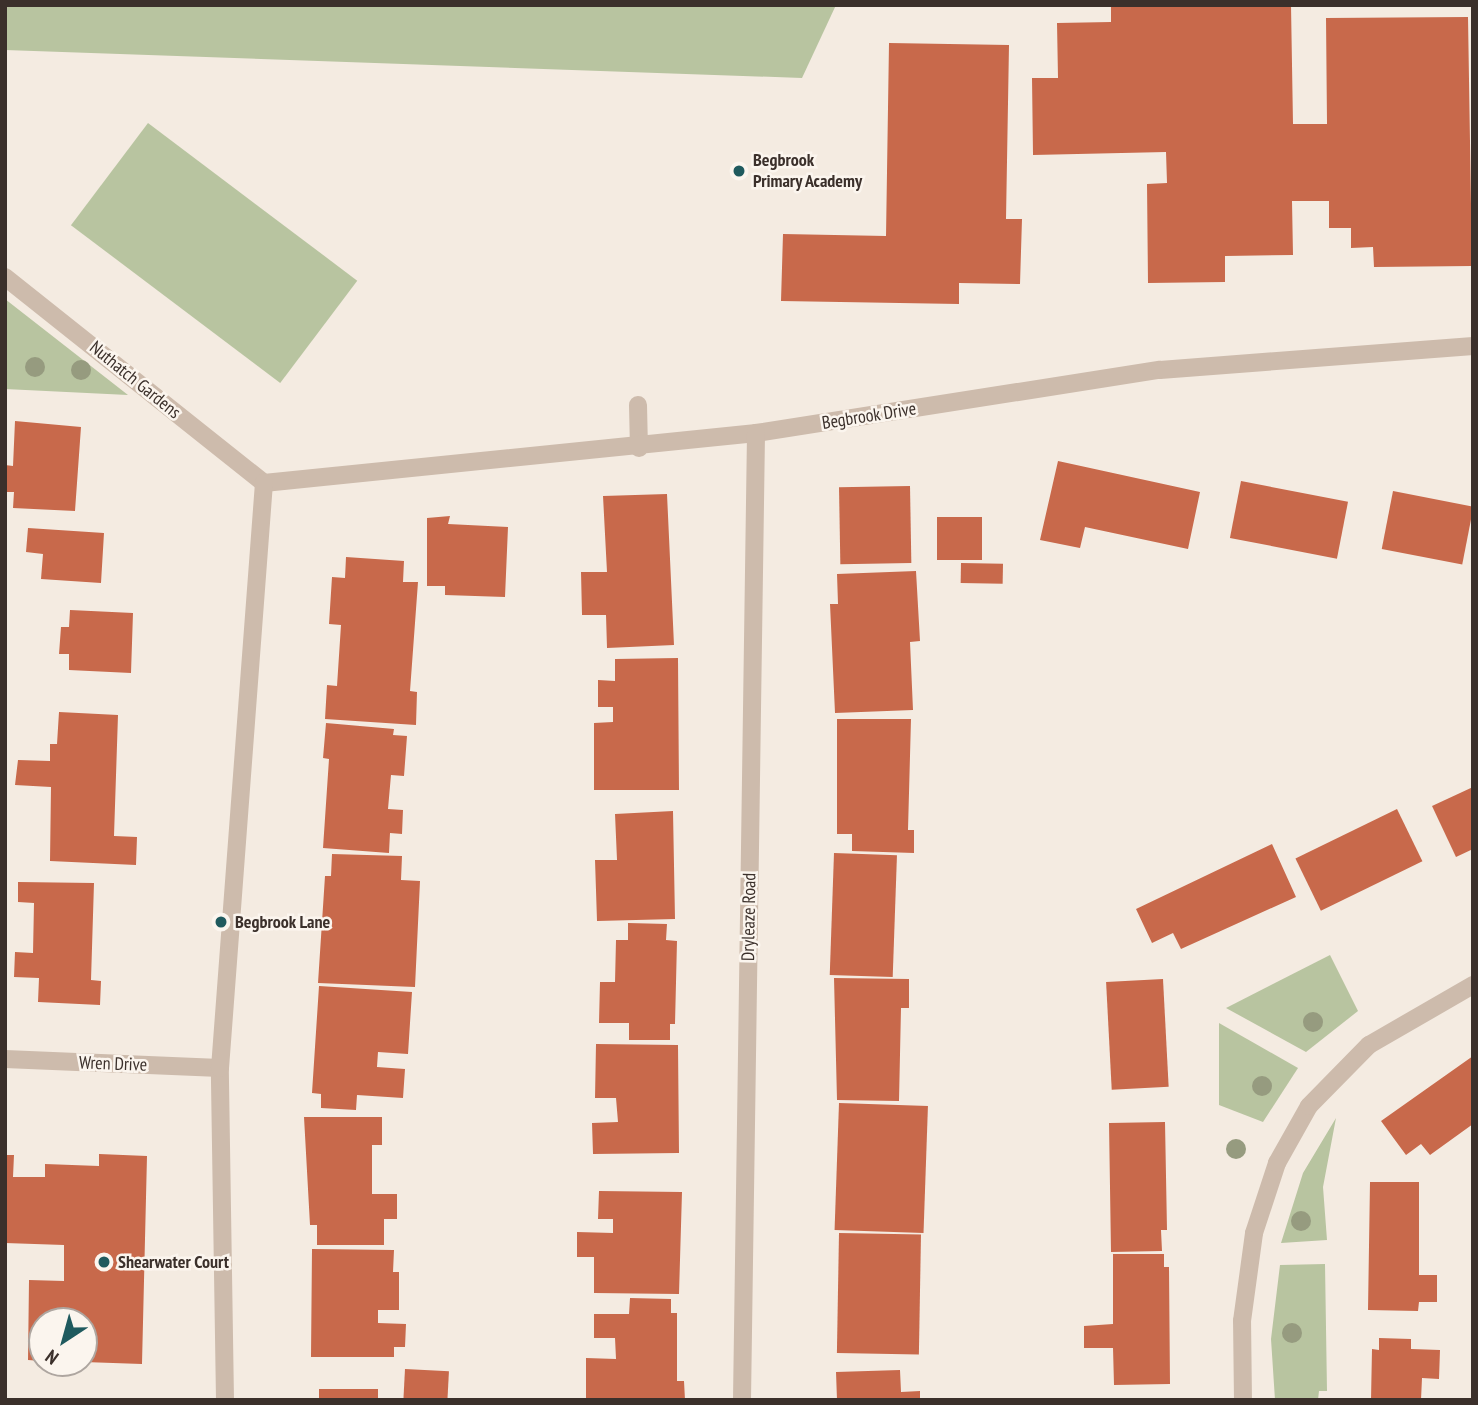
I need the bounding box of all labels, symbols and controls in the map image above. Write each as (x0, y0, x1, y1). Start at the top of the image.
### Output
place label: Begbrook Primary Academy (753, 150, 863, 192)
marker: Begbrook Primary Academy (731, 163, 747, 179)
street label: Nuthatch Gardens (85, 337, 185, 423)
street label: Begbrook Drive (820, 398, 918, 434)
street label: Dryleaze Road (737, 873, 761, 961)
place label: Begbrook Lane (235, 911, 331, 933)
marker: Begbrook Lane (213, 914, 229, 930)
street label: Wren Drive (79, 1052, 147, 1076)
place label: Shearwater Court (118, 1251, 229, 1273)
marker: Shearwater Court (96, 1254, 112, 1270)
north arrow (28, 1307, 98, 1377)
text: N (41, 1345, 63, 1370)

